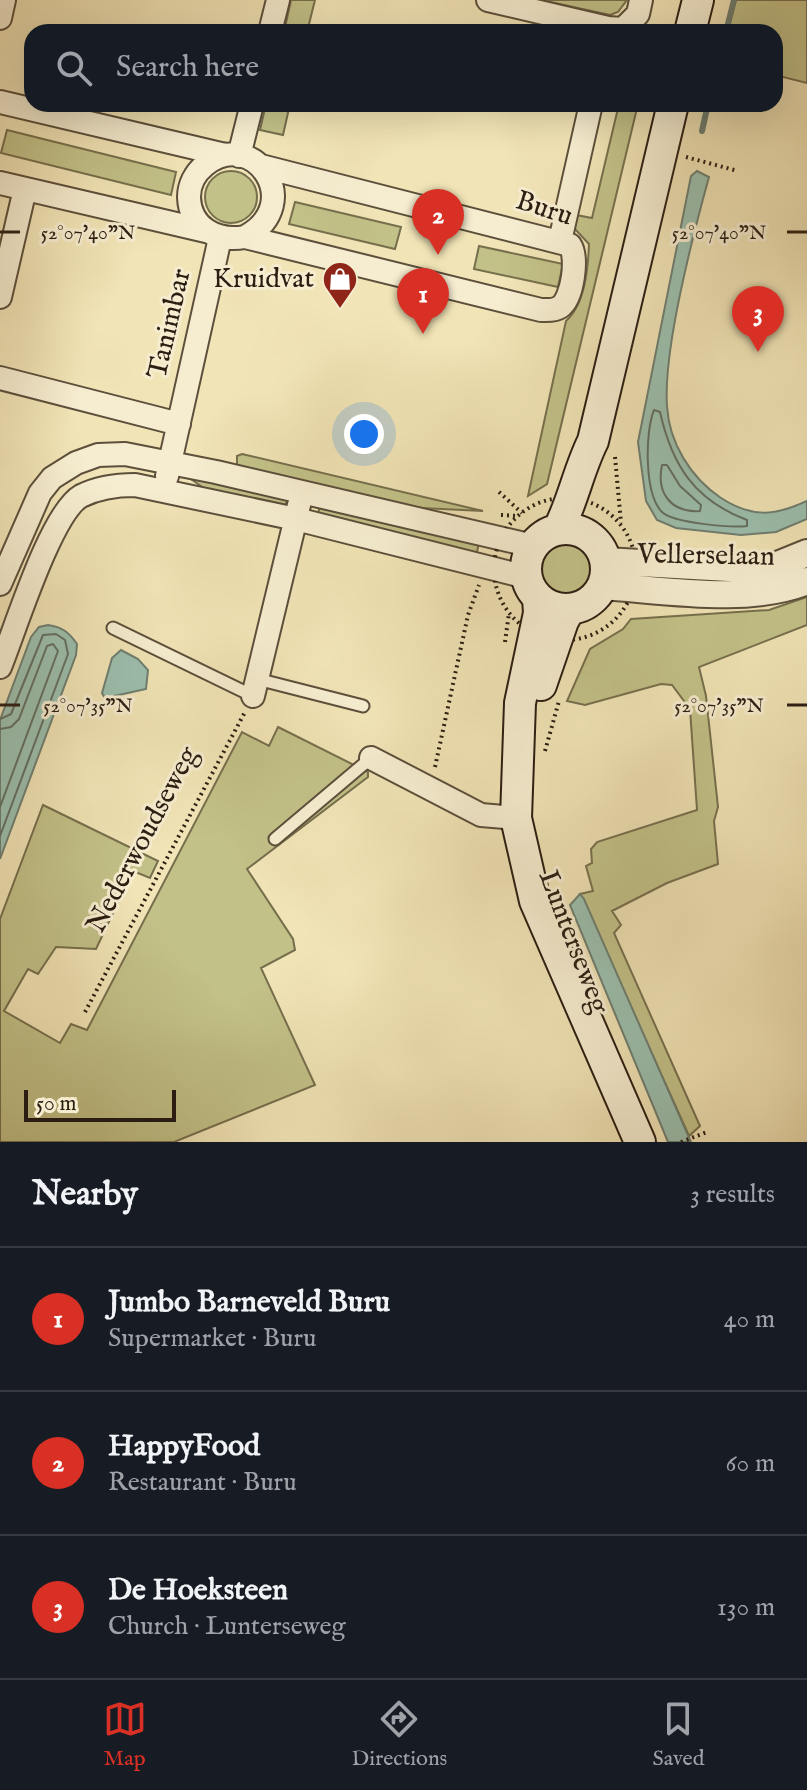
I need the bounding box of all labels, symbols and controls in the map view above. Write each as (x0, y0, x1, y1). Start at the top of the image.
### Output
search box (24, 24, 783, 112)
icon: search (52, 46, 96, 90)
text: Search here (116, 49, 259, 87)
street label: Buru (511, 183, 577, 235)
pin: 2 (412, 189, 464, 255)
text: 52°07'40"N (41, 221, 135, 246)
text: 52°07'40"N (672, 221, 766, 246)
shop icon: Kruidvat (321, 260, 359, 310)
place label: Kruidvat (213, 262, 314, 297)
street label: Tanimbar (140, 266, 200, 382)
pin: 1 (397, 268, 449, 334)
pin: 3 (732, 286, 784, 352)
your location (344, 414, 384, 454)
street label: Vellerselaan (636, 537, 775, 575)
text: 52°07'35"N (43, 694, 133, 719)
text: 52°07'35"N (674, 694, 764, 719)
street label: Nederwoudseweg (79, 740, 207, 939)
street label: Lunterseweg (530, 865, 617, 1020)
scale bar (24, 1086, 176, 1122)
text: 50 m (36, 1090, 77, 1118)
text: Nearby (32, 1173, 138, 1216)
text: 3 results (690, 1178, 775, 1211)
text: Jumbo Barneveld Buru (108, 1284, 390, 1322)
text: 1 (53, 1303, 63, 1336)
text: 40 m (724, 1303, 775, 1336)
text: Supermarket · Buru (108, 1322, 317, 1355)
text: HappyFood (108, 1428, 260, 1466)
text: 2 (52, 1447, 64, 1480)
text: 60 m (726, 1447, 775, 1480)
text: Restaurant · Buru (108, 1466, 297, 1499)
text: De Hoeksteen (108, 1572, 288, 1610)
text: 3 (53, 1591, 63, 1624)
text: 130 m (717, 1591, 775, 1624)
text: Church · Lunterseweg (108, 1610, 346, 1643)
tab: Map (103, 1697, 147, 1773)
tab: Directions (352, 1697, 447, 1773)
tab: Saved (652, 1697, 704, 1773)

